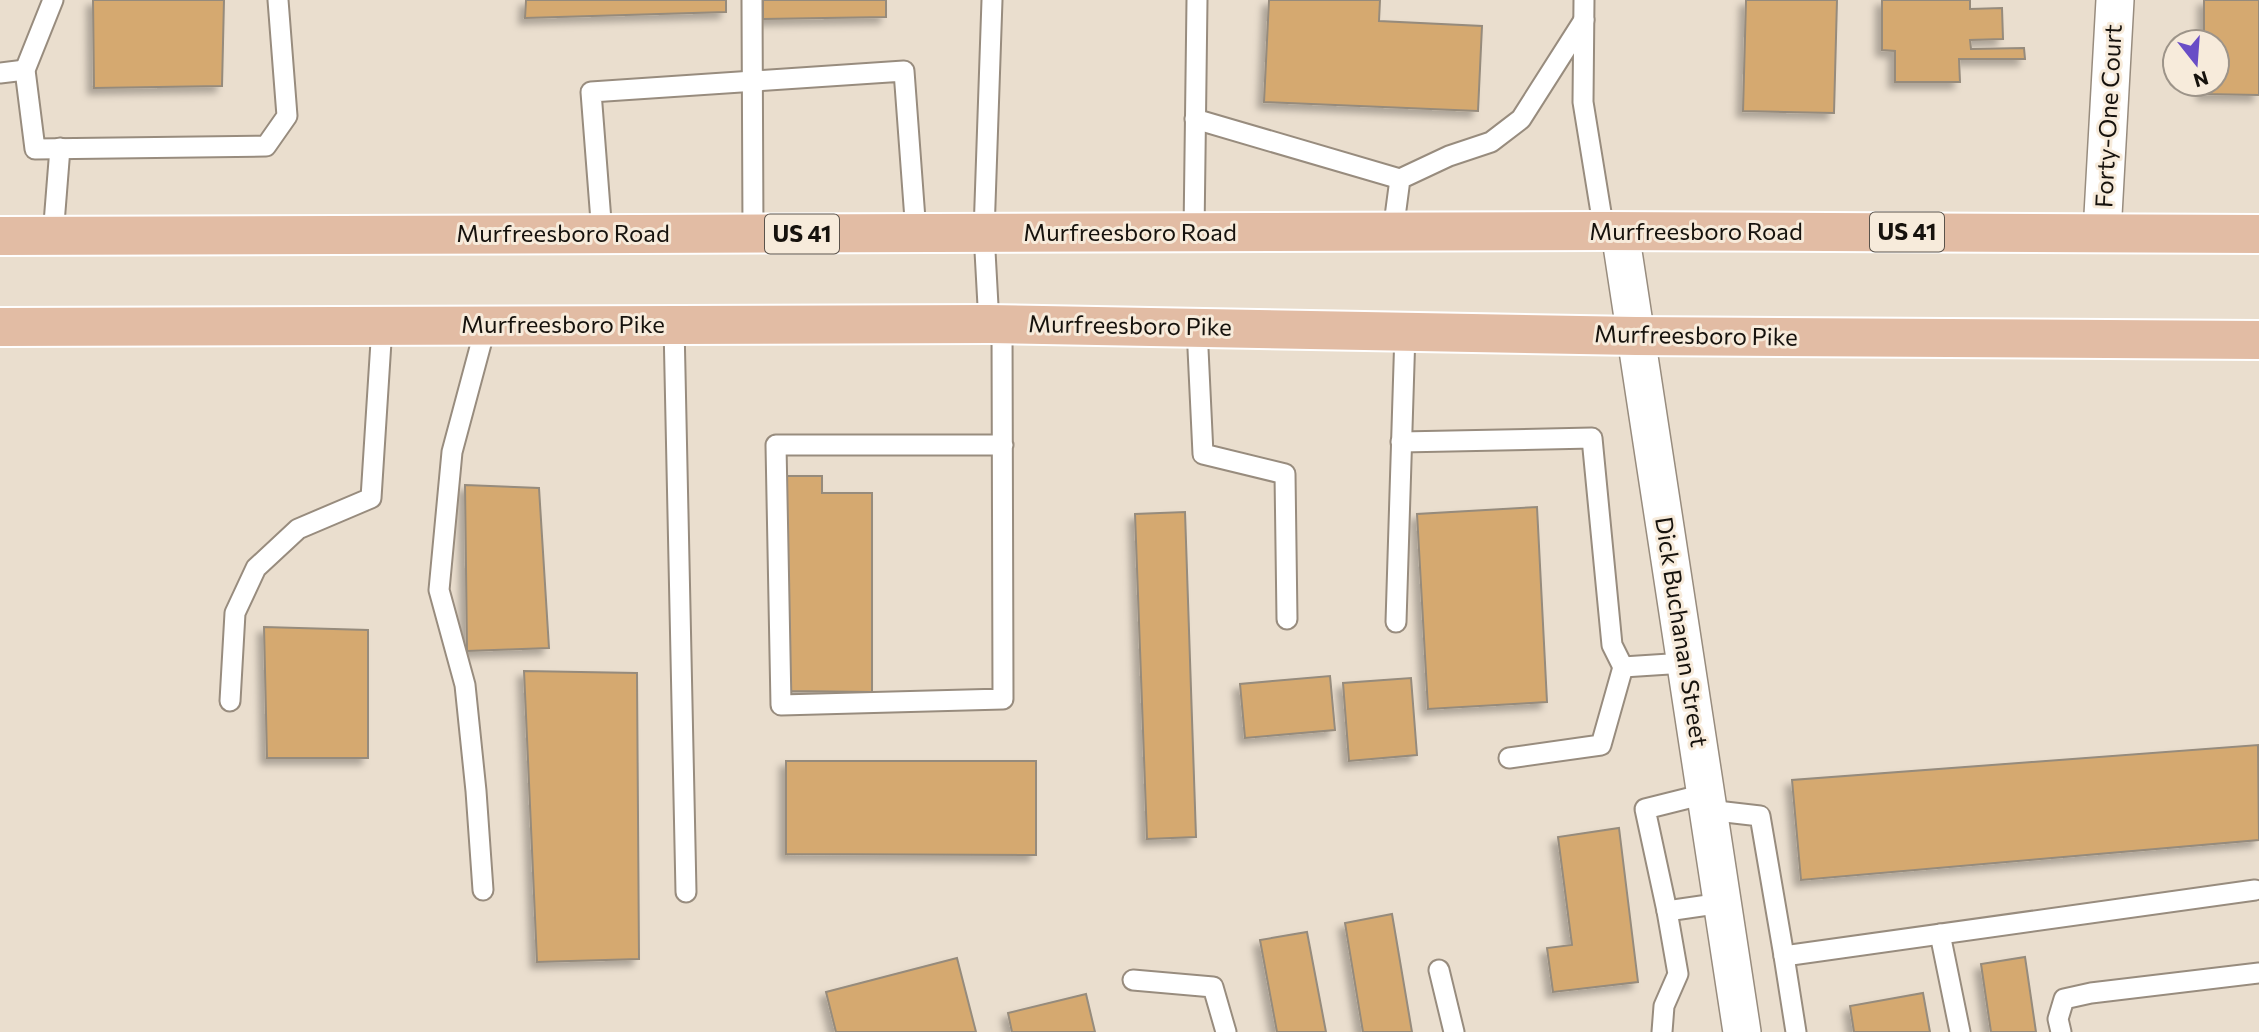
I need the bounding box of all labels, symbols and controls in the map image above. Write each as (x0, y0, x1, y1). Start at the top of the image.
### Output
street label: Forty-One Court (2088, 23, 2127, 208)
north arrow (2161, 28, 2231, 98)
text: N (2191, 67, 2211, 93)
road number: US 41 (1870, 213, 1944, 252)
road number: US 41 (765, 215, 839, 254)
street label: Murfreesboro Road (1589, 216, 1803, 245)
street label: Murfreesboro Road (1023, 217, 1237, 246)
street label: Murfreesboro Road (456, 218, 670, 247)
street label: Murfreesboro Pike (1028, 308, 1232, 341)
street label: Murfreesboro Pike (461, 309, 665, 338)
street label: Murfreesboro Pike (1594, 318, 1798, 351)
street label: Dick Buchanan Street (1650, 514, 1715, 749)

